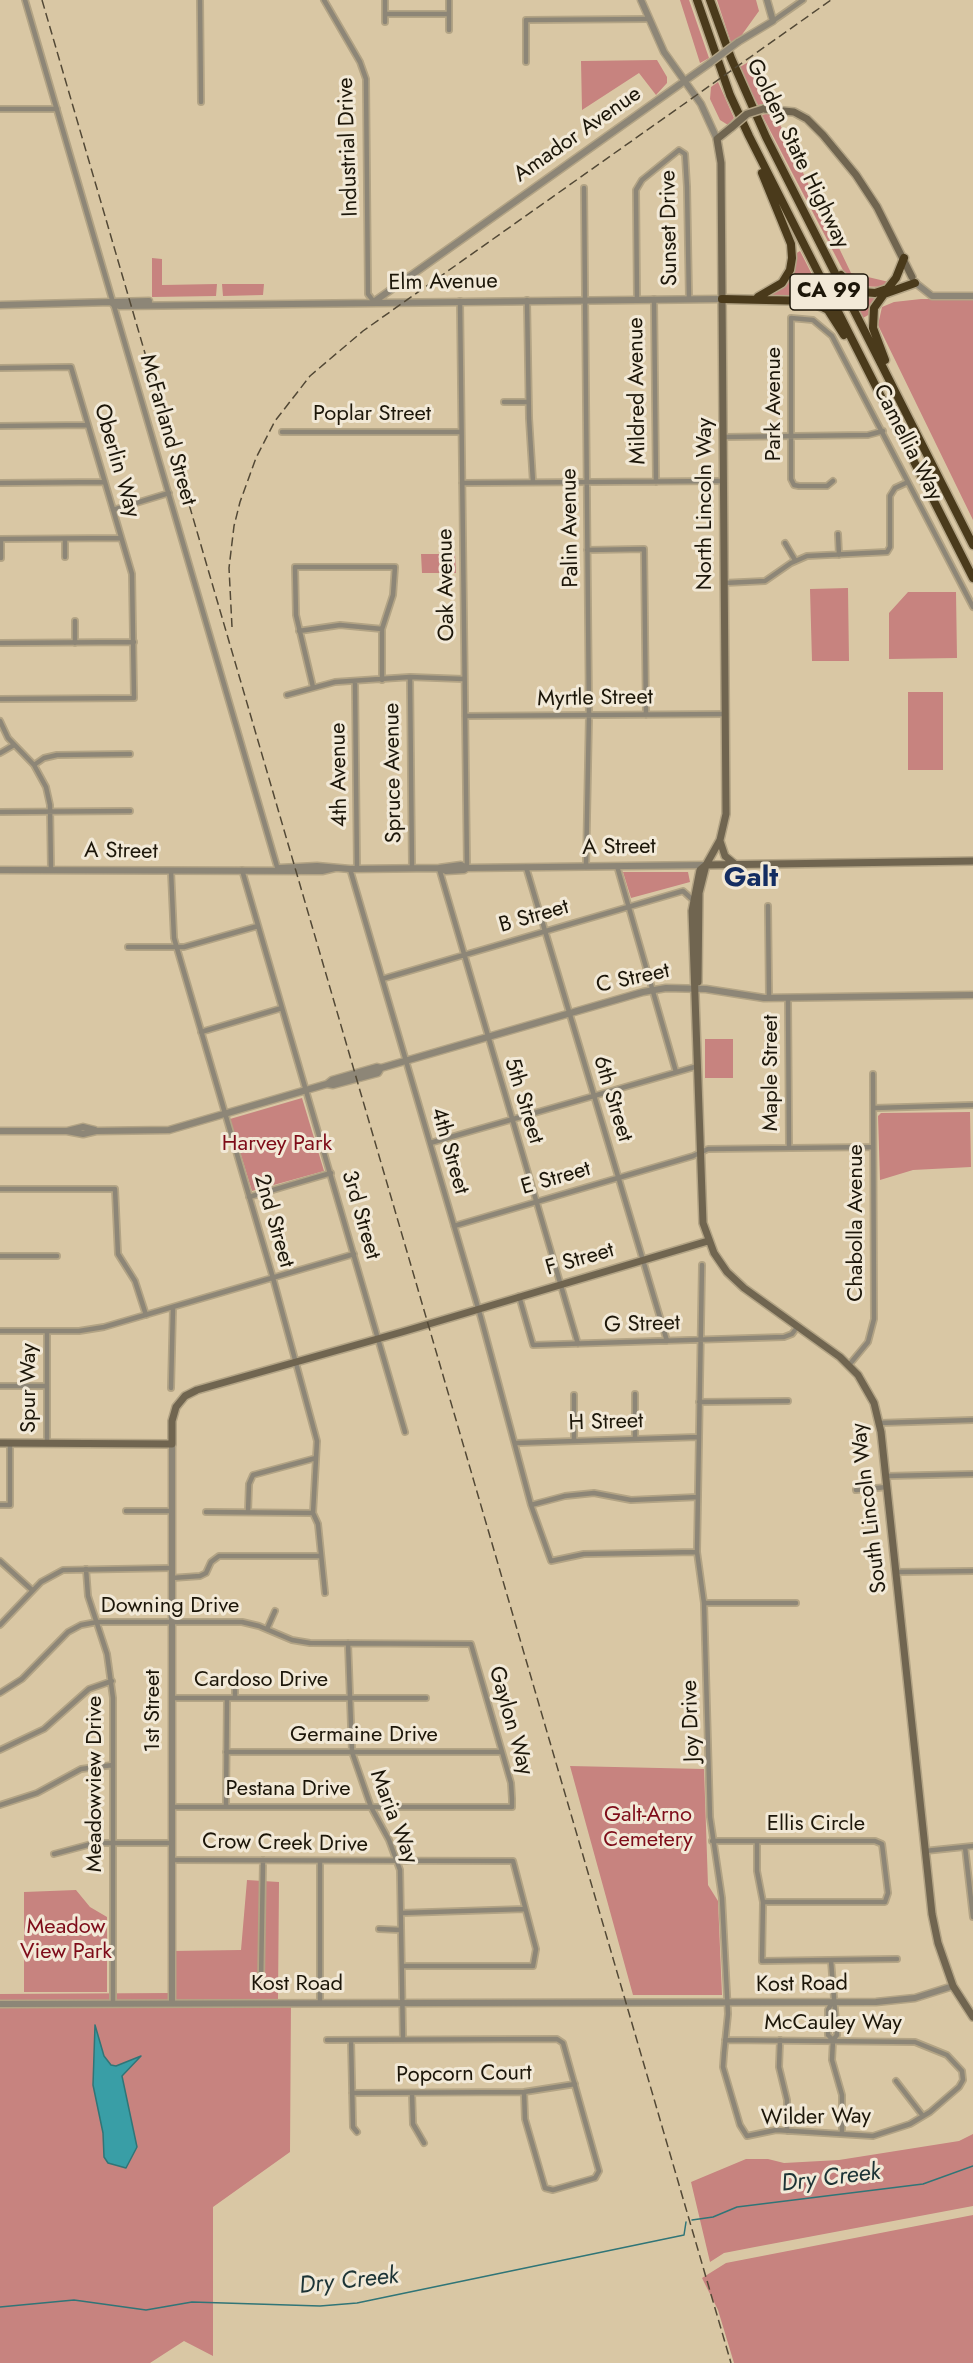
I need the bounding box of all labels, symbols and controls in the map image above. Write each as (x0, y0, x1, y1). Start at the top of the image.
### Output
street label: Golden State Highway (740, 55, 854, 253)
street label: Industrial Drive (333, 77, 365, 217)
street label: Amador Avenue (509, 81, 647, 189)
street label: Sunset Drive (656, 170, 684, 286)
street label: Elm Avenue (388, 269, 498, 297)
road number: CA 99 (790, 274, 868, 310)
street label: Mildred Avenue (624, 317, 652, 465)
street label: Park Avenue (762, 347, 788, 461)
street label: McFarland Street (133, 352, 201, 508)
street label: Camellia Way (866, 380, 948, 506)
street label: Oberlin Way (87, 401, 145, 521)
street label: Poplar Street (313, 402, 431, 428)
street label: North Lincoln Way (693, 418, 719, 590)
street label: Palin Avenue (557, 468, 585, 588)
street label: Oak Avenue (433, 528, 461, 642)
street label: Myrtle Street (537, 685, 653, 713)
street label: Spruce Avenue (380, 702, 408, 844)
street label: 4th Avenue (326, 722, 354, 828)
street label: A Street (582, 834, 656, 862)
street label: A Street (84, 838, 158, 866)
district label: Galt (724, 862, 778, 896)
street label: B Street (496, 894, 572, 940)
street label: C Street (594, 958, 672, 1000)
street label: Maple Street (759, 1015, 785, 1131)
street label: 6th Street (586, 1053, 638, 1145)
street label: 5th Street (497, 1055, 549, 1147)
street label: 4th Street (424, 1105, 474, 1197)
park label: Harvey Park (222, 1132, 332, 1158)
street label: Chabolla Avenue (844, 1144, 870, 1302)
street label: E Street (518, 1156, 594, 1202)
street label: 3rd Street (335, 1168, 385, 1262)
street label: 2nd Street (247, 1171, 299, 1271)
street label: F Street (543, 1238, 617, 1282)
street label: G Street (603, 1310, 681, 1340)
street label: Spur Way (17, 1343, 43, 1433)
street label: H Street (568, 1409, 644, 1437)
street label: South Lincoln Way (846, 1421, 894, 1595)
street label: Downing Drive (101, 1594, 239, 1620)
street label: Gaylon Way (482, 1663, 538, 1779)
street label: Cardoso Drive (194, 1668, 328, 1694)
street label: 1st Street (141, 1669, 167, 1753)
street label: Joy Drive (677, 1679, 707, 1763)
street label: Meadowview Drive (83, 1696, 109, 1872)
street label: Germaine Drive (290, 1723, 438, 1749)
street label: Maria Way (363, 1766, 423, 1868)
street label: Pestana Drive (225, 1777, 351, 1803)
park label: Galt-Arno Cemetery (603, 1803, 693, 1855)
street label: Ellis Circle (767, 1812, 865, 1838)
street label: Crow Creek Drive (202, 1829, 368, 1859)
park label: Meadow View Park (20, 1915, 112, 1966)
street label: Kost Road (756, 1971, 848, 1999)
street label: Kost Road (251, 1972, 343, 1998)
street label: McCauley Way (764, 2011, 902, 2037)
street label: Popcorn Court (396, 2061, 532, 2089)
street label: Wilder Way (761, 2104, 871, 2132)
water label: Dry Creek (780, 2159, 882, 2199)
water label: Dry Creek (298, 2262, 400, 2302)

